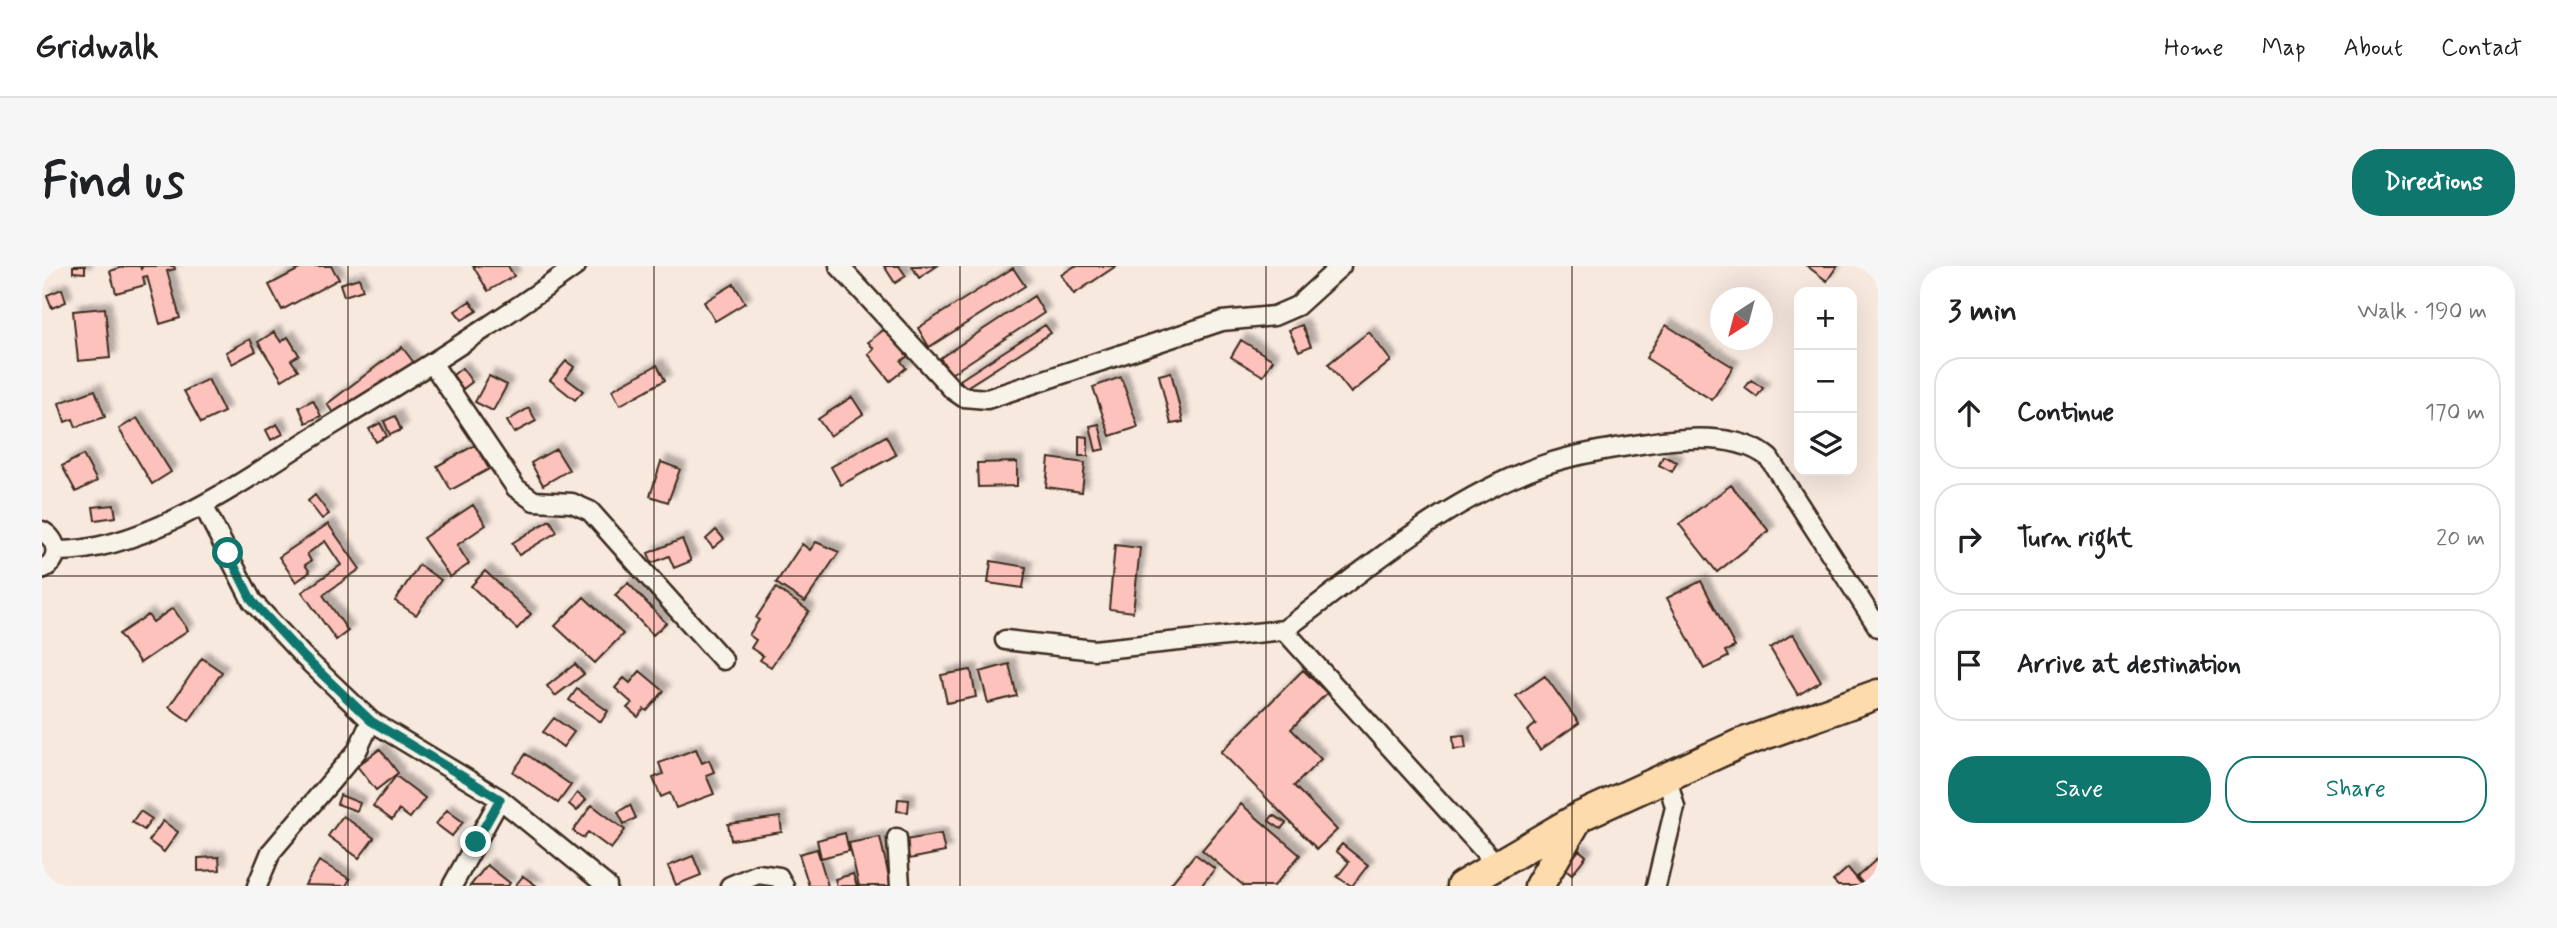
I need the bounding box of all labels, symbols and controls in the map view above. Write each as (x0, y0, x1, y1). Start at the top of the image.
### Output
text: Gridwalk (35, 26, 159, 70)
text: Home (2164, 33, 2224, 64)
text: Map (2262, 33, 2306, 64)
text: About (2344, 33, 2403, 64)
text: Contact (2441, 33, 2522, 64)
button: Directions (2352, 149, 2515, 216)
text: Find us (42, 150, 185, 215)
north arrow (1710, 287, 1773, 350)
map controls (1794, 287, 1857, 476)
button: + (1794, 287, 1857, 350)
text: 3 min (1948, 292, 2017, 331)
text: Walk · 190 m (2357, 297, 2487, 327)
button: − (1794, 350, 1857, 413)
icon: ahead (1950, 394, 1988, 432)
text: Continue (2017, 396, 2114, 430)
text: 170 m (2425, 398, 2485, 428)
button: layers (1794, 413, 1857, 476)
icon: right (1950, 520, 1988, 558)
text: Turn right (2017, 522, 2133, 556)
text: 20 m (2436, 524, 2485, 554)
route start (212, 537, 243, 568)
icon: arrive (1950, 646, 1988, 684)
text: Arrive at destination (2017, 648, 2241, 682)
button: Save (1948, 756, 2211, 823)
button: Share (2225, 756, 2487, 823)
route end (460, 826, 491, 857)

